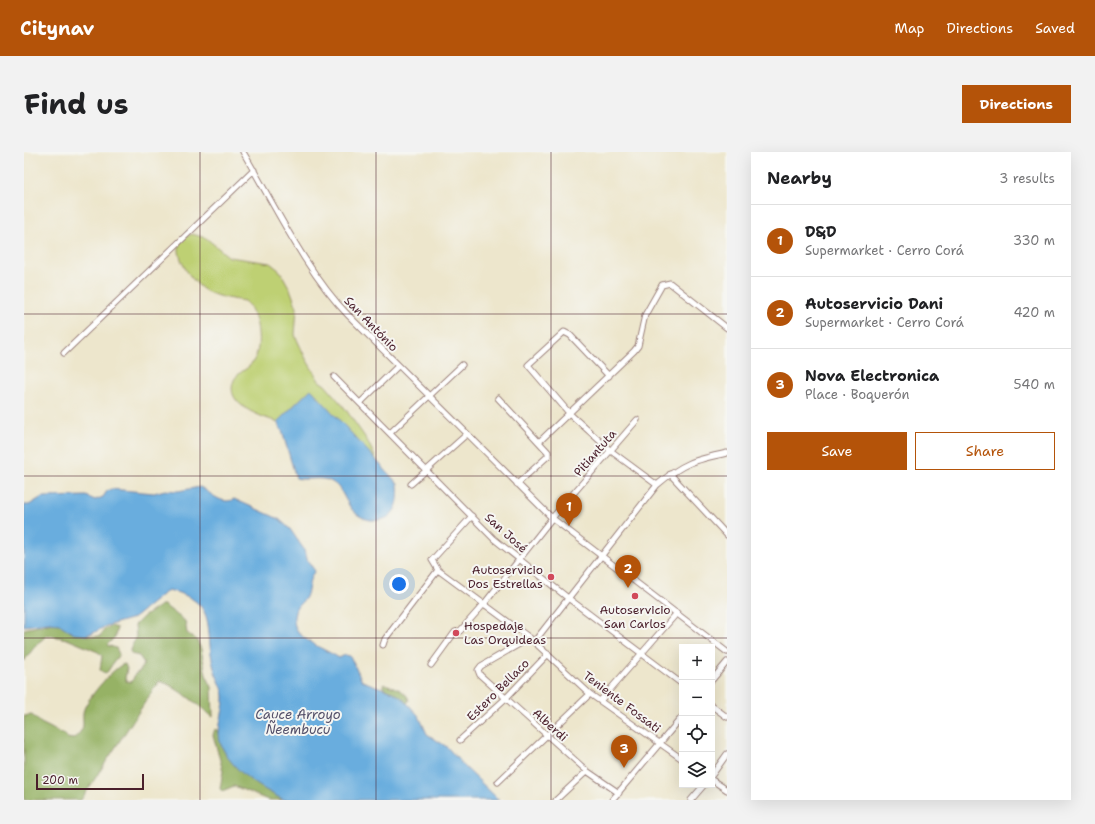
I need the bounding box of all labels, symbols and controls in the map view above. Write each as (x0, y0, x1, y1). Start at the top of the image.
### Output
text: Citynav (20, 16, 94, 41)
text: Map (895, 19, 925, 37)
text: Directions (947, 19, 1013, 37)
text: Saved (1035, 19, 1075, 37)
text: Find us (24, 85, 129, 123)
button: Directions (962, 85, 1071, 123)
text: Nearby (767, 167, 832, 189)
text: 3 results (999, 170, 1055, 187)
text: D&D (805, 222, 837, 242)
text: 1 (777, 232, 783, 249)
text: 330 m (1013, 232, 1055, 249)
text: Supermarket · Cerro Corá (805, 242, 964, 259)
street label: San António (341, 293, 401, 355)
text: Autoservicio Dani (805, 294, 943, 314)
text: 2 (775, 304, 785, 321)
text: 420 m (1013, 304, 1055, 321)
text: Supermarket · Cerro Corá (805, 314, 964, 331)
text: Nova Electronica (805, 366, 939, 386)
text: 3 (775, 376, 785, 393)
text: 540 m (1014, 376, 1055, 393)
text: Place · Boquerón (805, 386, 909, 403)
street label: Pitiantuta (570, 426, 620, 480)
button: Save (767, 432, 907, 470)
button: Share (915, 432, 1055, 470)
pin: 1 (556, 493, 582, 526)
street label: San José (481, 510, 531, 557)
pin: 2 (615, 555, 641, 588)
place label: Autoservicio Dos Estrellas (468, 562, 543, 592)
marker: Autoservicio Dos Estrellas (546, 572, 556, 582)
your location (389, 574, 409, 594)
marker: Autoservicio San Carlos (630, 591, 640, 601)
place label: Autoservicio San Carlos (599, 602, 671, 632)
place label: Hospedaje Las Orquideas (464, 618, 546, 648)
marker: Hospedaje Las Orquideas (451, 628, 461, 638)
map controls (679, 644, 715, 788)
button: + (679, 644, 715, 680)
street label: Estero Bellaco (463, 655, 533, 725)
street label: Teniente Fossati (580, 668, 664, 736)
button: − (679, 680, 715, 716)
street label: Alberdi (529, 705, 571, 745)
water label: Cauce Arroyo Ñeembucu (255, 706, 341, 738)
button: locate (679, 716, 715, 752)
pin: 3 (611, 735, 637, 768)
button: layers (679, 752, 715, 788)
scale bar (36, 772, 144, 791)
text: 200 m (42, 773, 78, 788)

